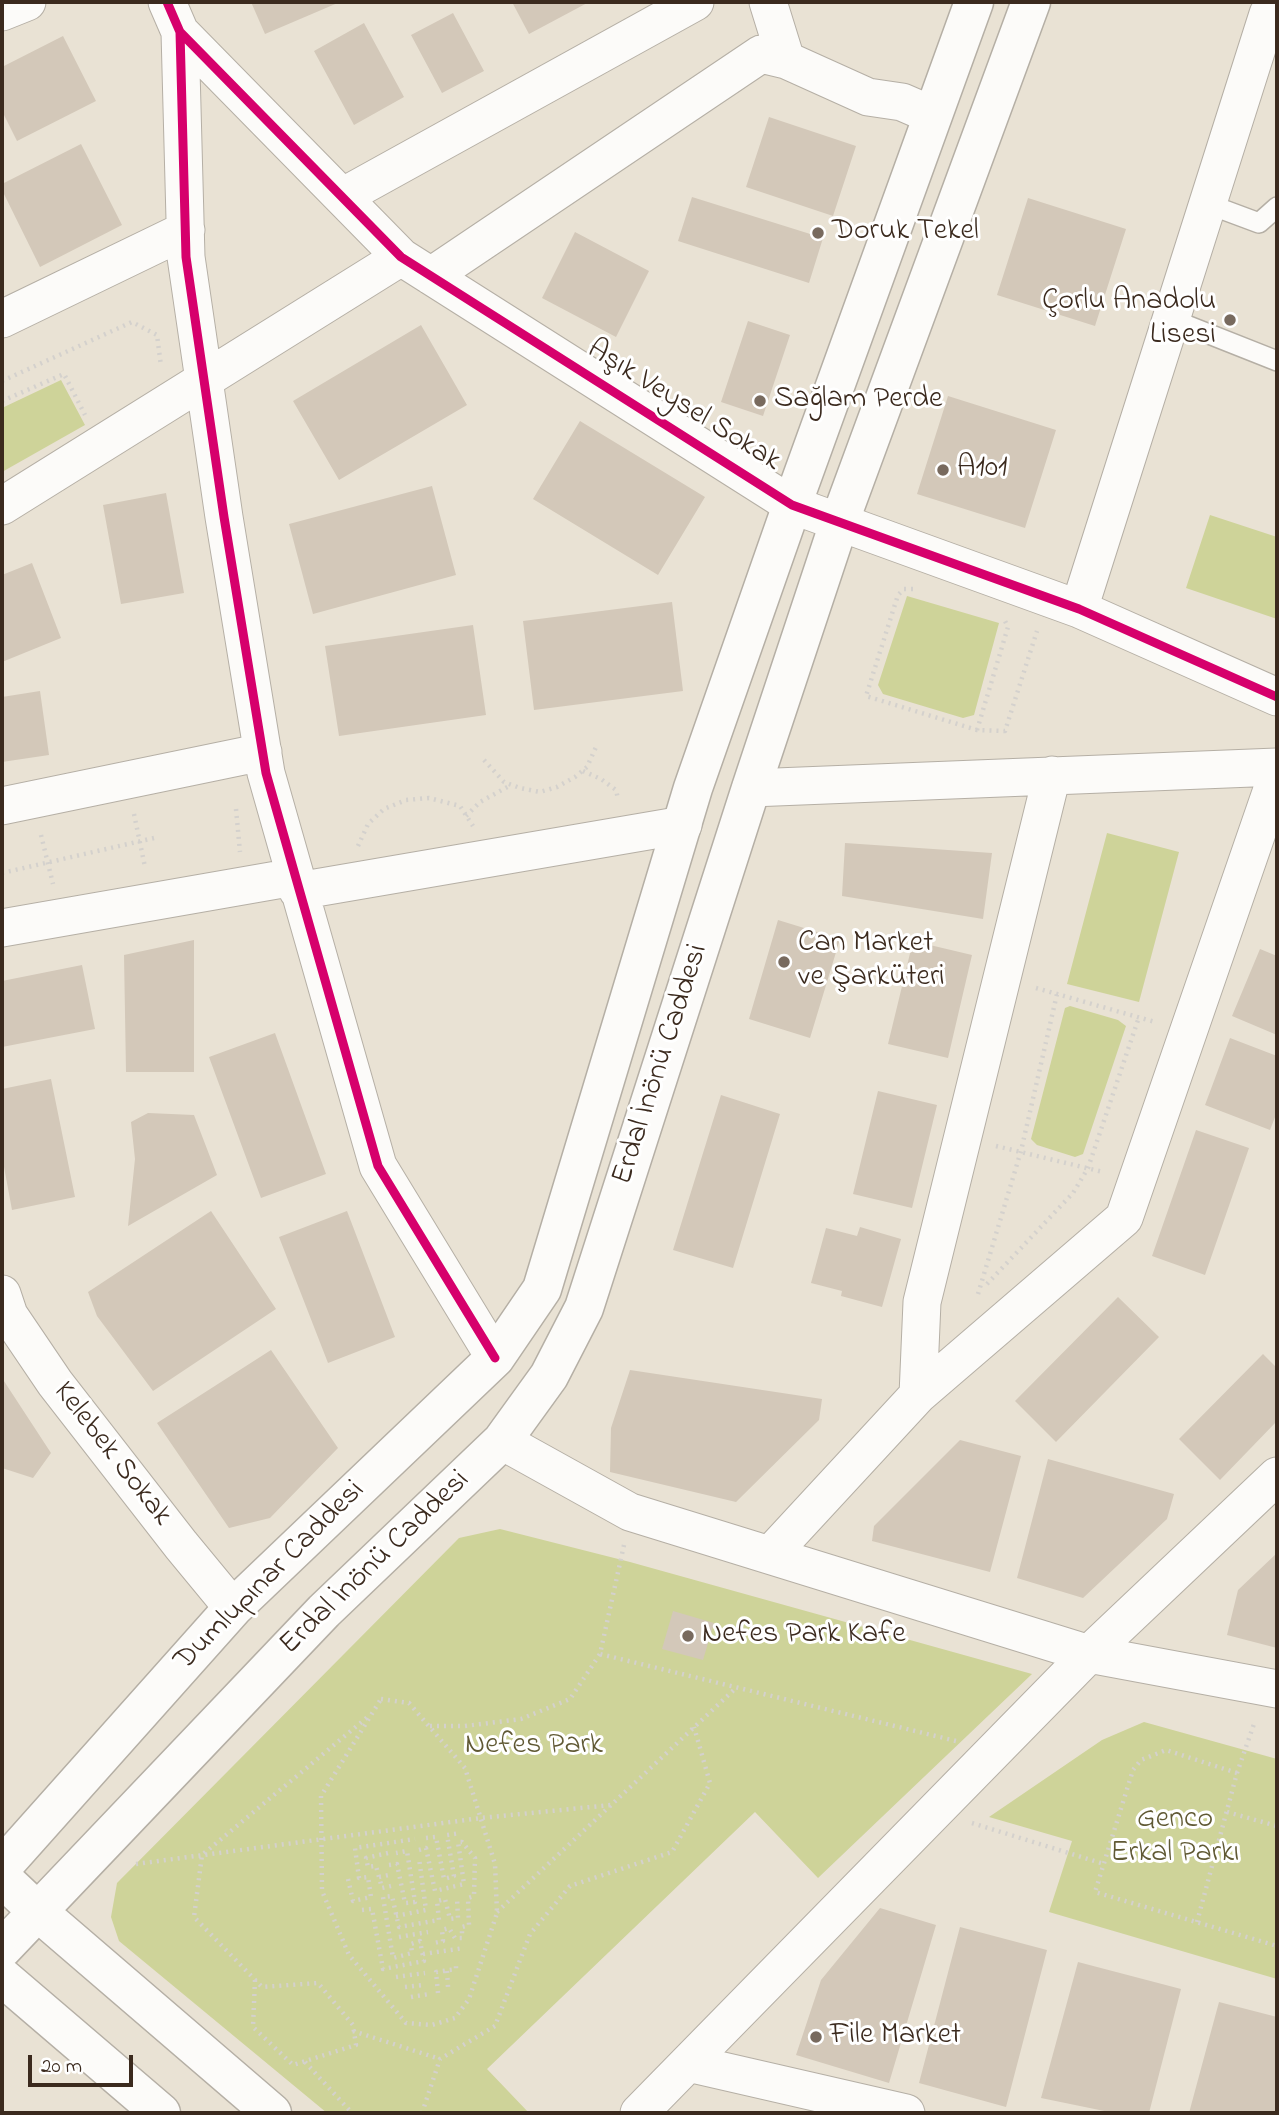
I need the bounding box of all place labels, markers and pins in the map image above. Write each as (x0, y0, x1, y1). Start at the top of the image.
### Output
place label: Doruk Tekel (832, 215, 979, 251)
marker: Doruk Tekel (810, 225, 826, 241)
place label: Çorlu Anadolu Lisesi (1042, 285, 1216, 356)
marker: Çorlu Anadolu Lisesi (1222, 312, 1238, 328)
place label: Sağlam Perde (774, 383, 942, 419)
marker: Sağlam Perde (752, 393, 768, 409)
place label: A101 (957, 452, 1008, 488)
marker: A101 (935, 462, 951, 478)
place label: Can Market ve Şarküteri (798, 927, 945, 998)
marker: Can Market ve Şarküteri (776, 954, 792, 970)
place label: Nefes Park Kafe (702, 1618, 906, 1654)
marker: Nefes Park Kafe (680, 1628, 696, 1644)
place label: File Market (830, 2019, 961, 2055)
marker: File Market (808, 2029, 824, 2045)

